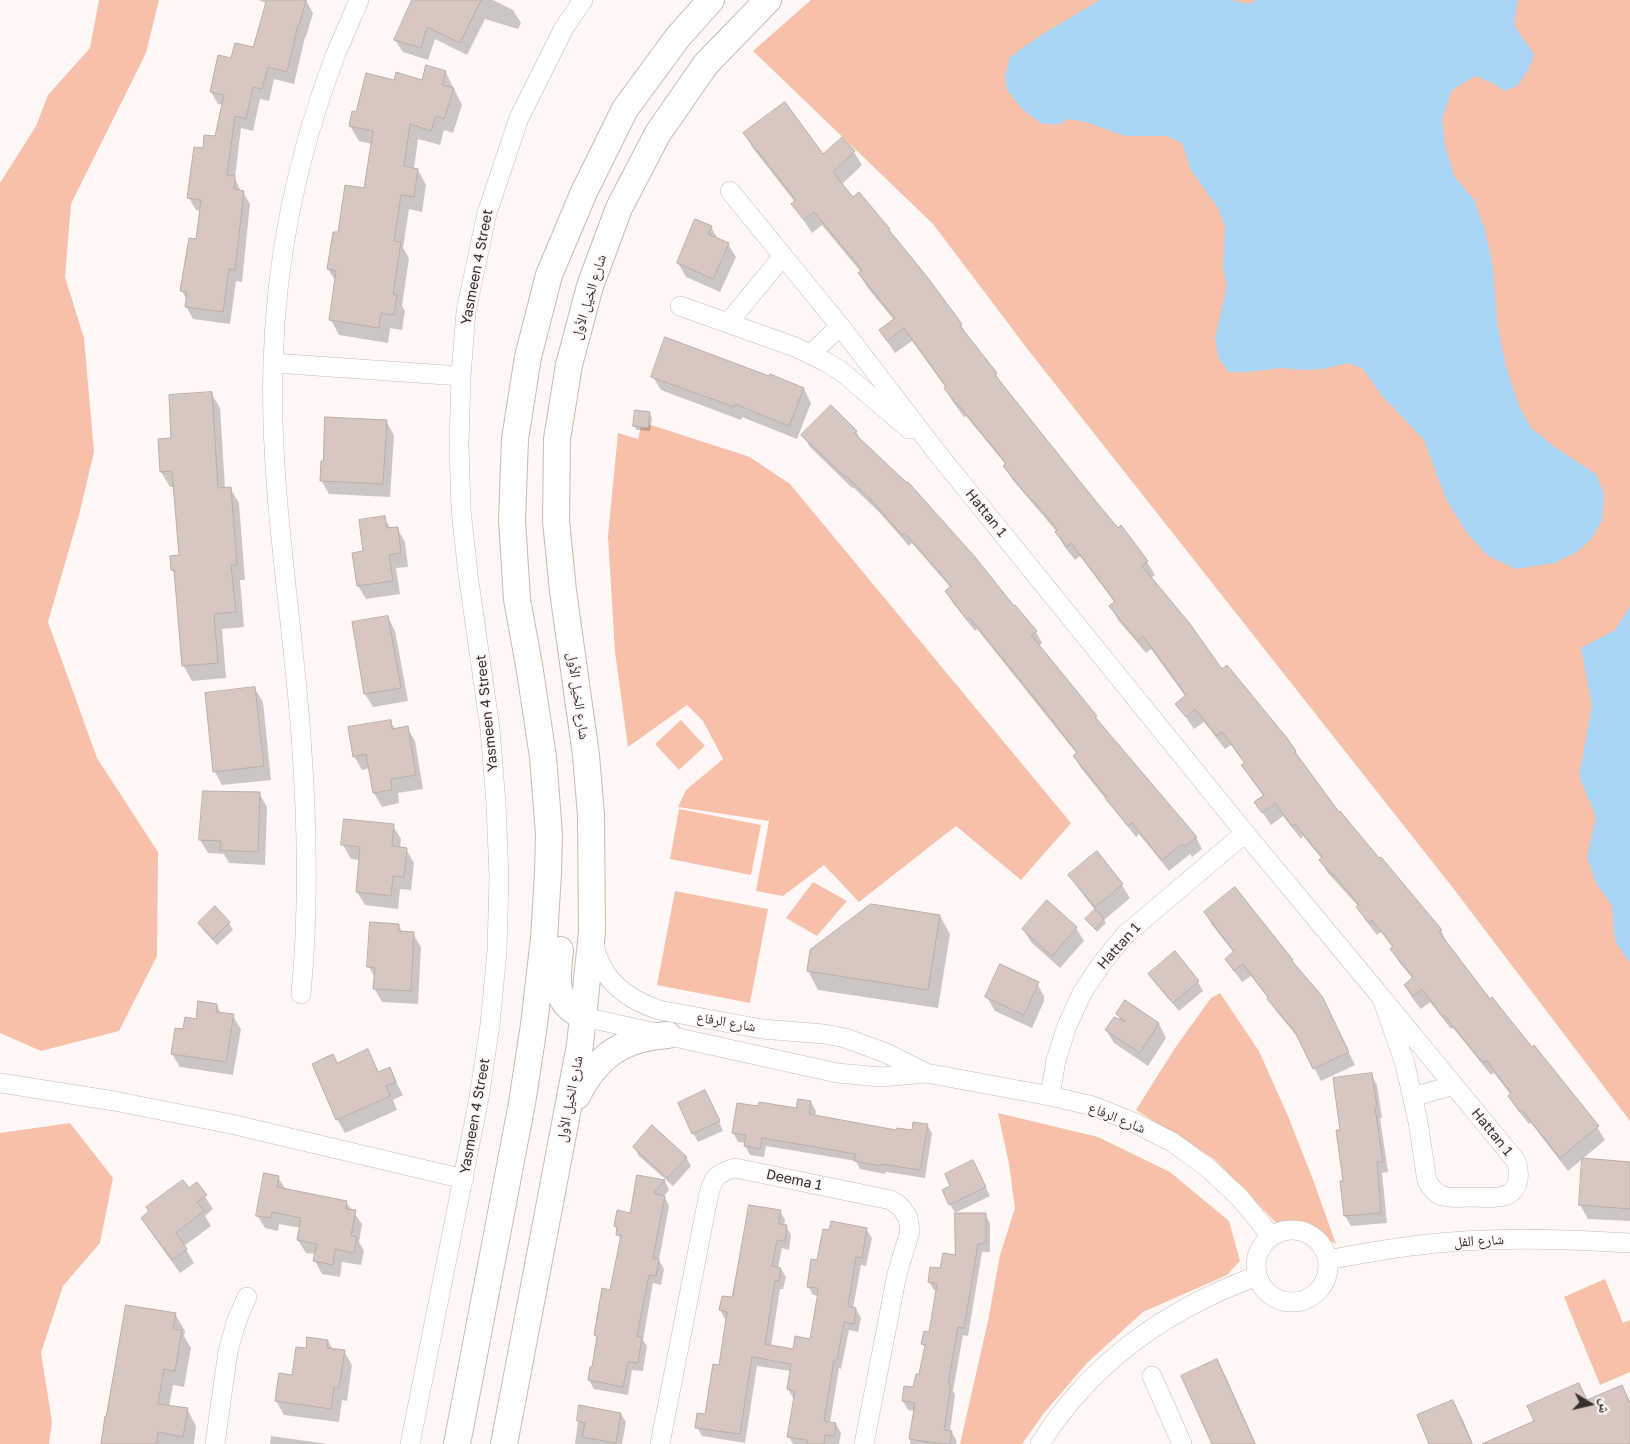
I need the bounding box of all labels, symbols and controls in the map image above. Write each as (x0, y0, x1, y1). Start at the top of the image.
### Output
street label: Yasmeen 4 Street (458, 208, 496, 326)
street label: شارع الخيل الأول (568, 252, 610, 342)
street label: Hattan 1 (962, 486, 1010, 540)
street label: شارع الخيل الأول (564, 651, 592, 741)
street label: Yasmeen 4 Street (473, 654, 501, 772)
street label: Hattan 1 (1094, 919, 1144, 973)
street label: شارع الرفاع (695, 1009, 757, 1035)
street label: شارع الخيل الأول (553, 1054, 587, 1144)
street label: Yasmeen 4 Street (457, 1057, 493, 1175)
street label: شارع الرفاع (1086, 1099, 1148, 1137)
street label: Hattan 1 (1468, 1105, 1516, 1159)
street label: Deema 1 (765, 1166, 823, 1194)
street label: شارع الفل (1454, 1231, 1504, 1251)
north arrow (1565, 1379, 1615, 1429)
text: ش (1596, 1398, 1615, 1415)

